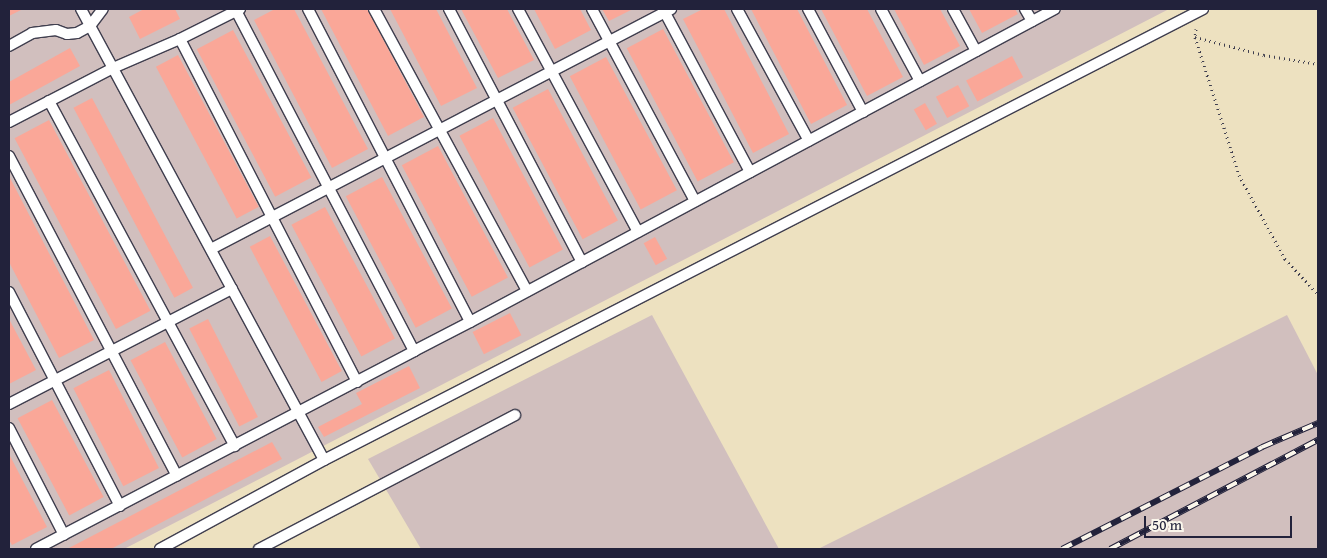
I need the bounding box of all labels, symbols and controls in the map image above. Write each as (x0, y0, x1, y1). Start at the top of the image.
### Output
scale bar (1147, 506, 1294, 538)
text: 50 m (1152, 514, 1182, 535)

